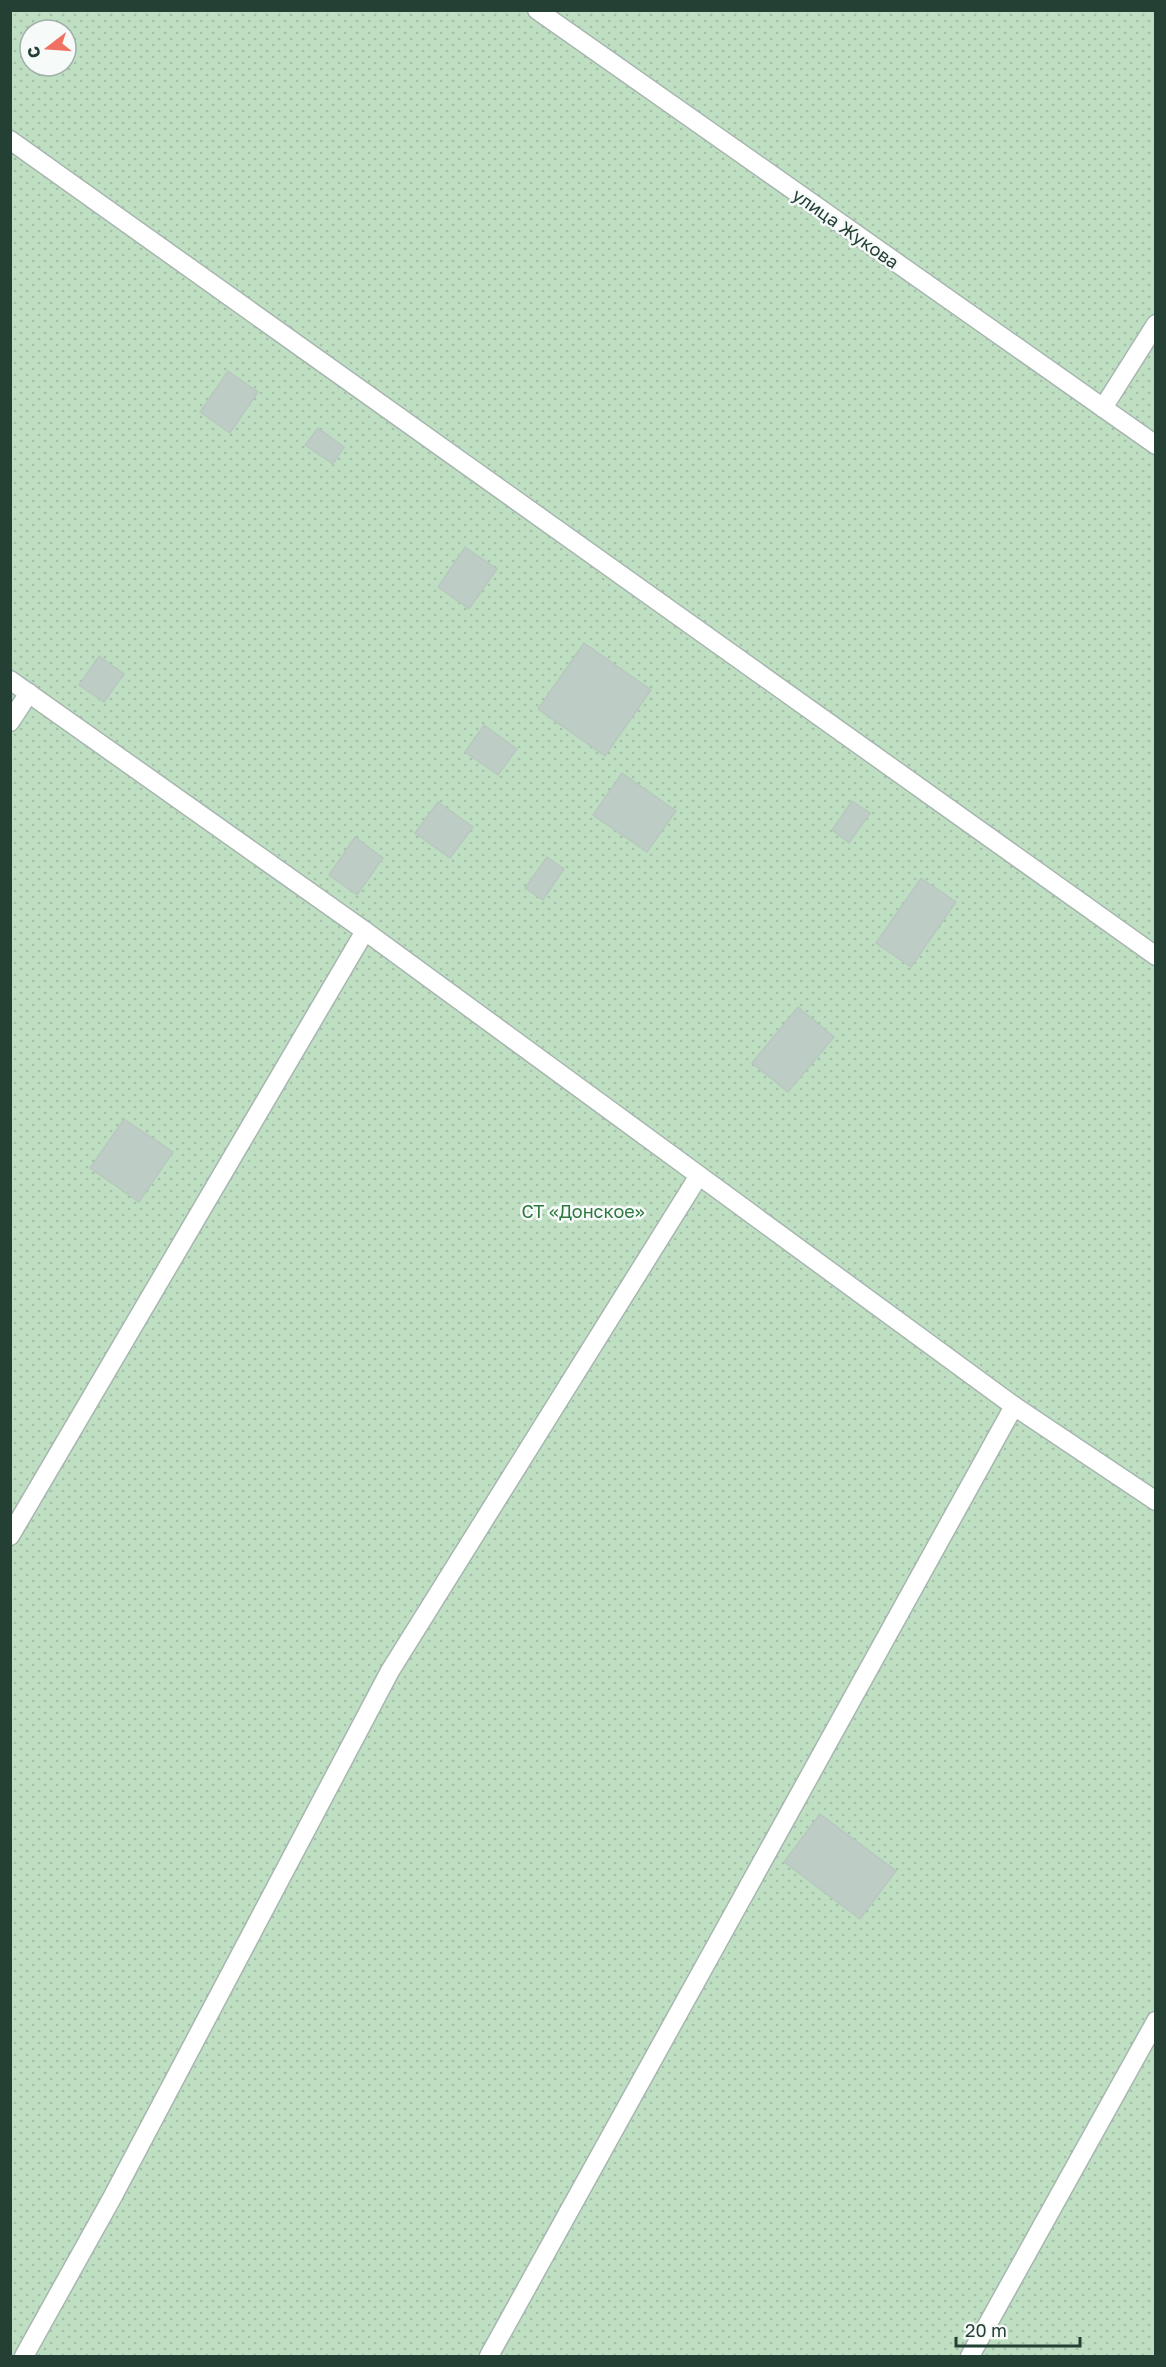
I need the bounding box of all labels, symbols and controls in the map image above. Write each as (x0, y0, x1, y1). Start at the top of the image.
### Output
north arrow (18, 18, 78, 78)
text: С (22, 44, 45, 61)
street label: улица Жукова (788, 183, 904, 273)
park label: СТ «Донское» (521, 1200, 645, 1222)
scale bar (956, 2310, 1080, 2348)
text: 20 m (965, 2319, 1007, 2341)

